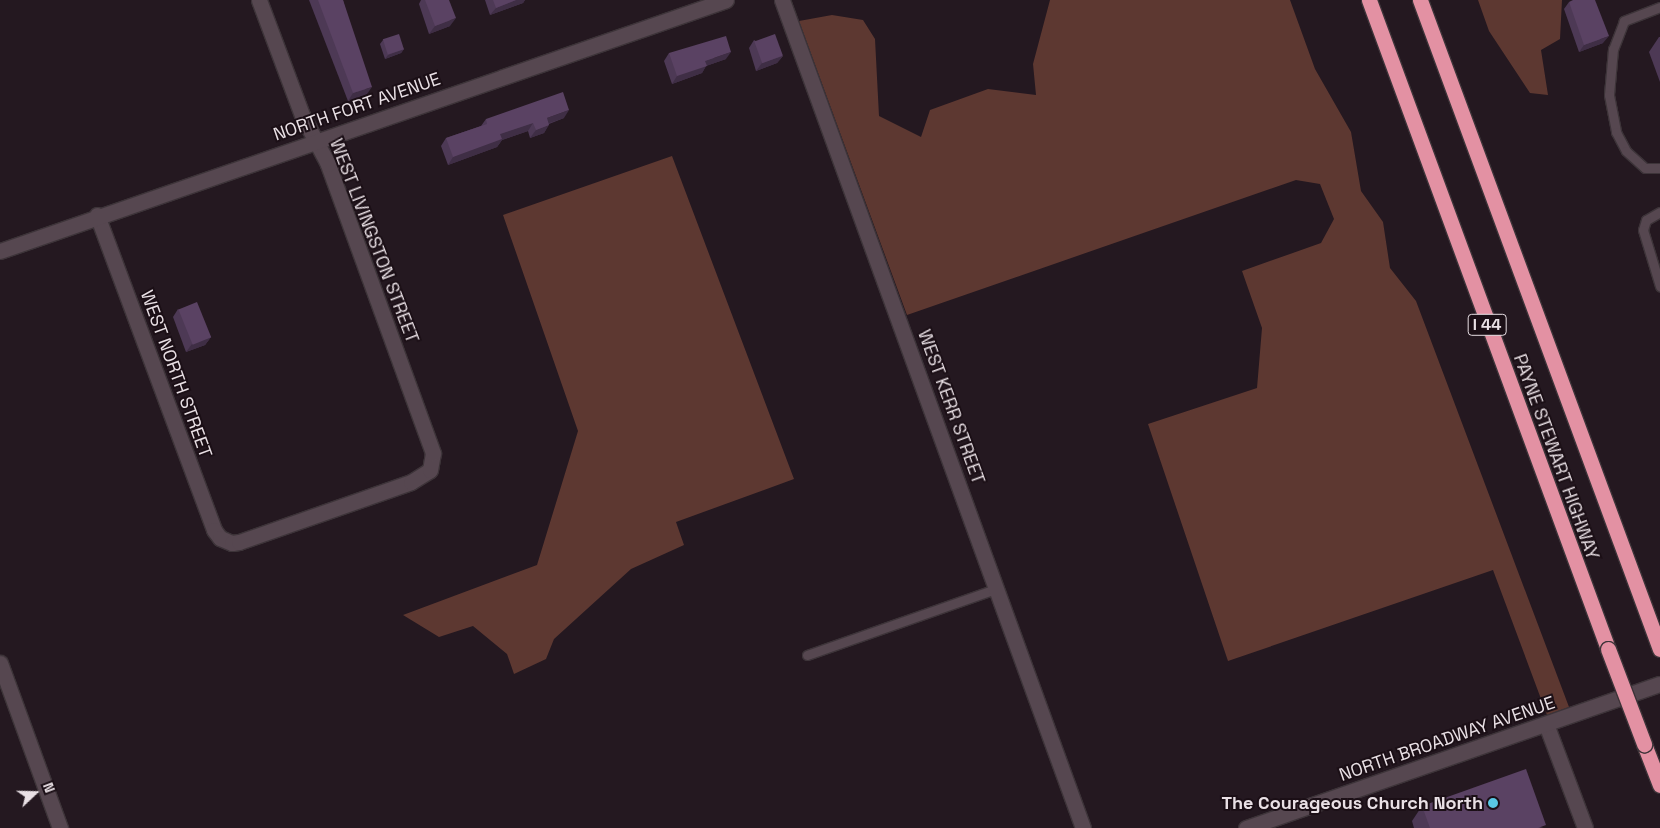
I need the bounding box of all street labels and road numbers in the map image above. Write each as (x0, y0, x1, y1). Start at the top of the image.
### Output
street label: NORTH FORT AVENUE (270, 68, 444, 146)
street label: WEST LIVINGSTON STREET (325, 136, 423, 346)
street label: WEST NORTH STREET (136, 287, 216, 461)
road number: I 44 (1467, 312, 1507, 338)
street label: WEST KERR STREET (913, 327, 989, 487)
street label: PAYNE STEWART HIGHWAY (1509, 351, 1603, 563)
street label: NORTH BROADWAY AVENUE (1336, 692, 1558, 786)

